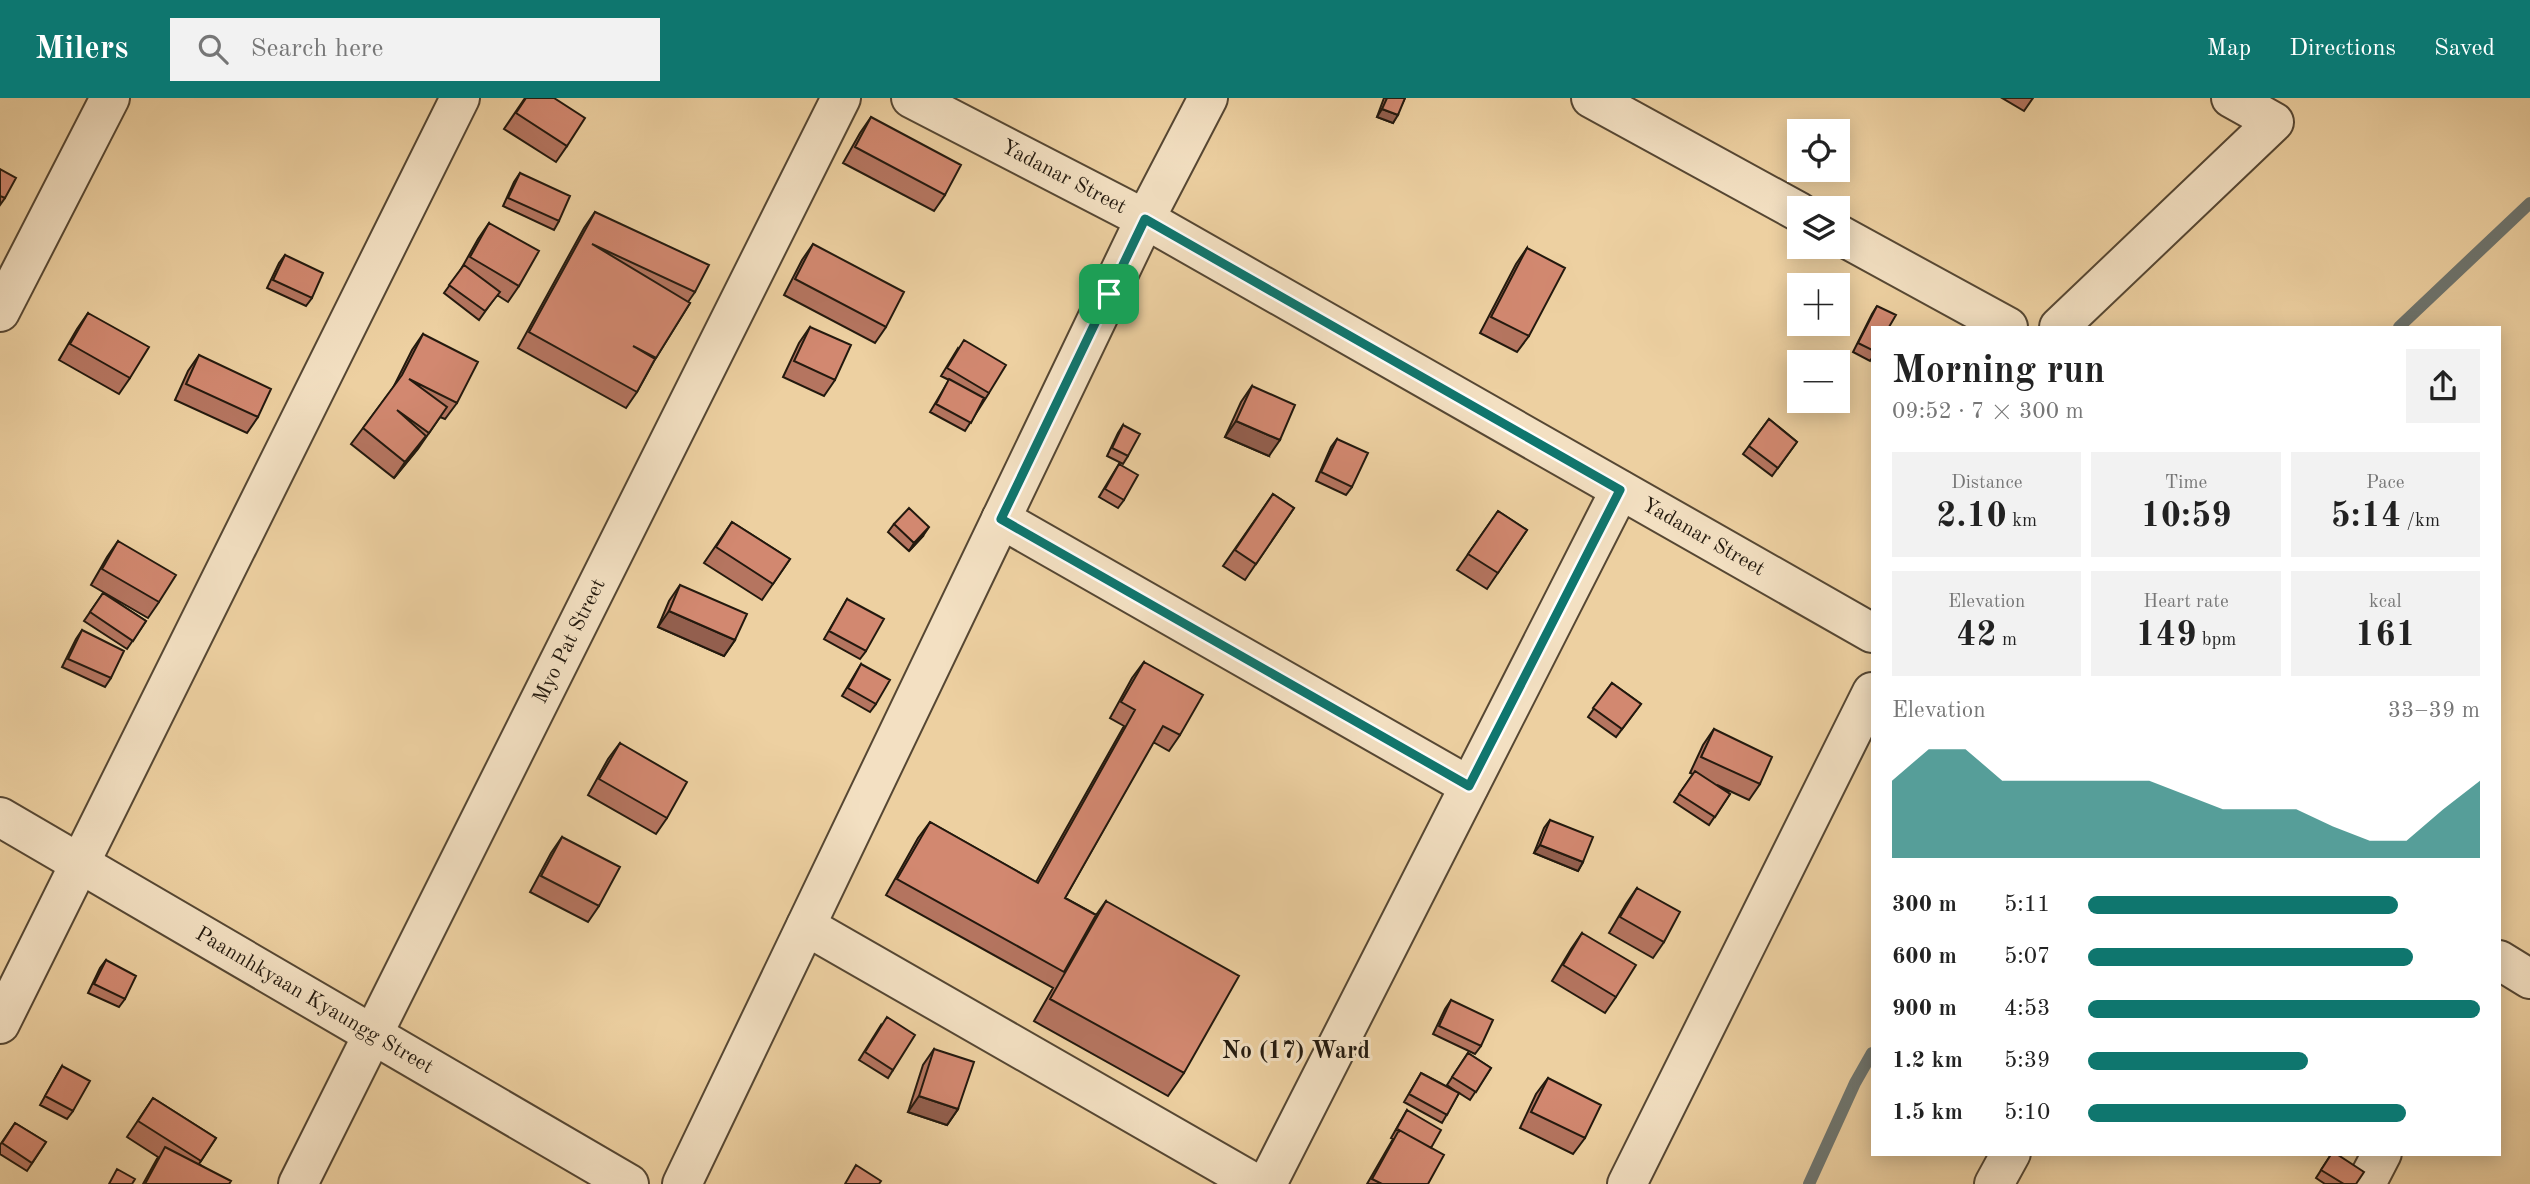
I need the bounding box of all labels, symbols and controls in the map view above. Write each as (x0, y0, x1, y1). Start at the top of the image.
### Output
search box (170, 18, 660, 81)
icon: search (194, 30, 232, 68)
text: Milers (35, 33, 128, 66)
text: Search here (250, 36, 383, 62)
text: Map (2207, 37, 2251, 61)
text: Directions (2289, 37, 2396, 61)
text: Saved (2434, 37, 2495, 61)
map controls (1787, 119, 1850, 413)
button: locate (1787, 119, 1850, 182)
street label: Yadanar Street (998, 136, 1130, 218)
button: layers (1787, 196, 1850, 259)
pin (1079, 264, 1139, 324)
button: + (1787, 273, 1850, 336)
icon: arrive (1090, 275, 1128, 313)
button: share (2406, 349, 2480, 423)
button: − (1787, 350, 1850, 413)
text: Morning run (1892, 353, 2105, 391)
text: 09:52 · 7 × 300 m (1892, 400, 2084, 423)
text: Distance (1951, 474, 2022, 493)
text: Time (2165, 474, 2207, 493)
text: Pace (2366, 474, 2405, 493)
street label: Yadanar Street (1638, 494, 1768, 580)
text: 2.10 (1936, 499, 2007, 534)
text: 10:59 (2140, 499, 2232, 534)
text: 5:14 (2331, 499, 2401, 534)
text: km (2007, 512, 2037, 531)
text: /km (2401, 512, 2440, 531)
street label: Myo Pat Street (529, 575, 609, 707)
text: Elevation (1948, 593, 2025, 612)
text: Heart rate (2143, 593, 2229, 612)
text: kcal (2369, 593, 2402, 612)
text: 42 (1956, 618, 1997, 653)
text: 149 (2136, 618, 2196, 653)
text: 161 (2355, 618, 2416, 653)
text: m (1997, 631, 2017, 650)
text: bpm (2196, 631, 2236, 650)
text: Elevation (1892, 699, 1986, 722)
text: 33–39 m (2388, 699, 2480, 722)
text: 300 m (1892, 893, 1957, 916)
text: 5:11 (2004, 893, 2050, 916)
street label: Paannhkyaan Kyaungg Street (192, 923, 437, 1078)
text: 600 m (1892, 945, 1957, 968)
text: 5:07 (2004, 945, 2050, 968)
text: 900 m (1892, 997, 1957, 1020)
text: 4:53 (2004, 997, 2050, 1020)
district label: No (17) Ward (1222, 1039, 1370, 1064)
text: 1.2 km (1892, 1049, 1963, 1072)
text: 5:39 (2004, 1049, 2050, 1072)
text: 1.5 km (1892, 1101, 1963, 1124)
text: 5:10 (2004, 1101, 2050, 1124)

